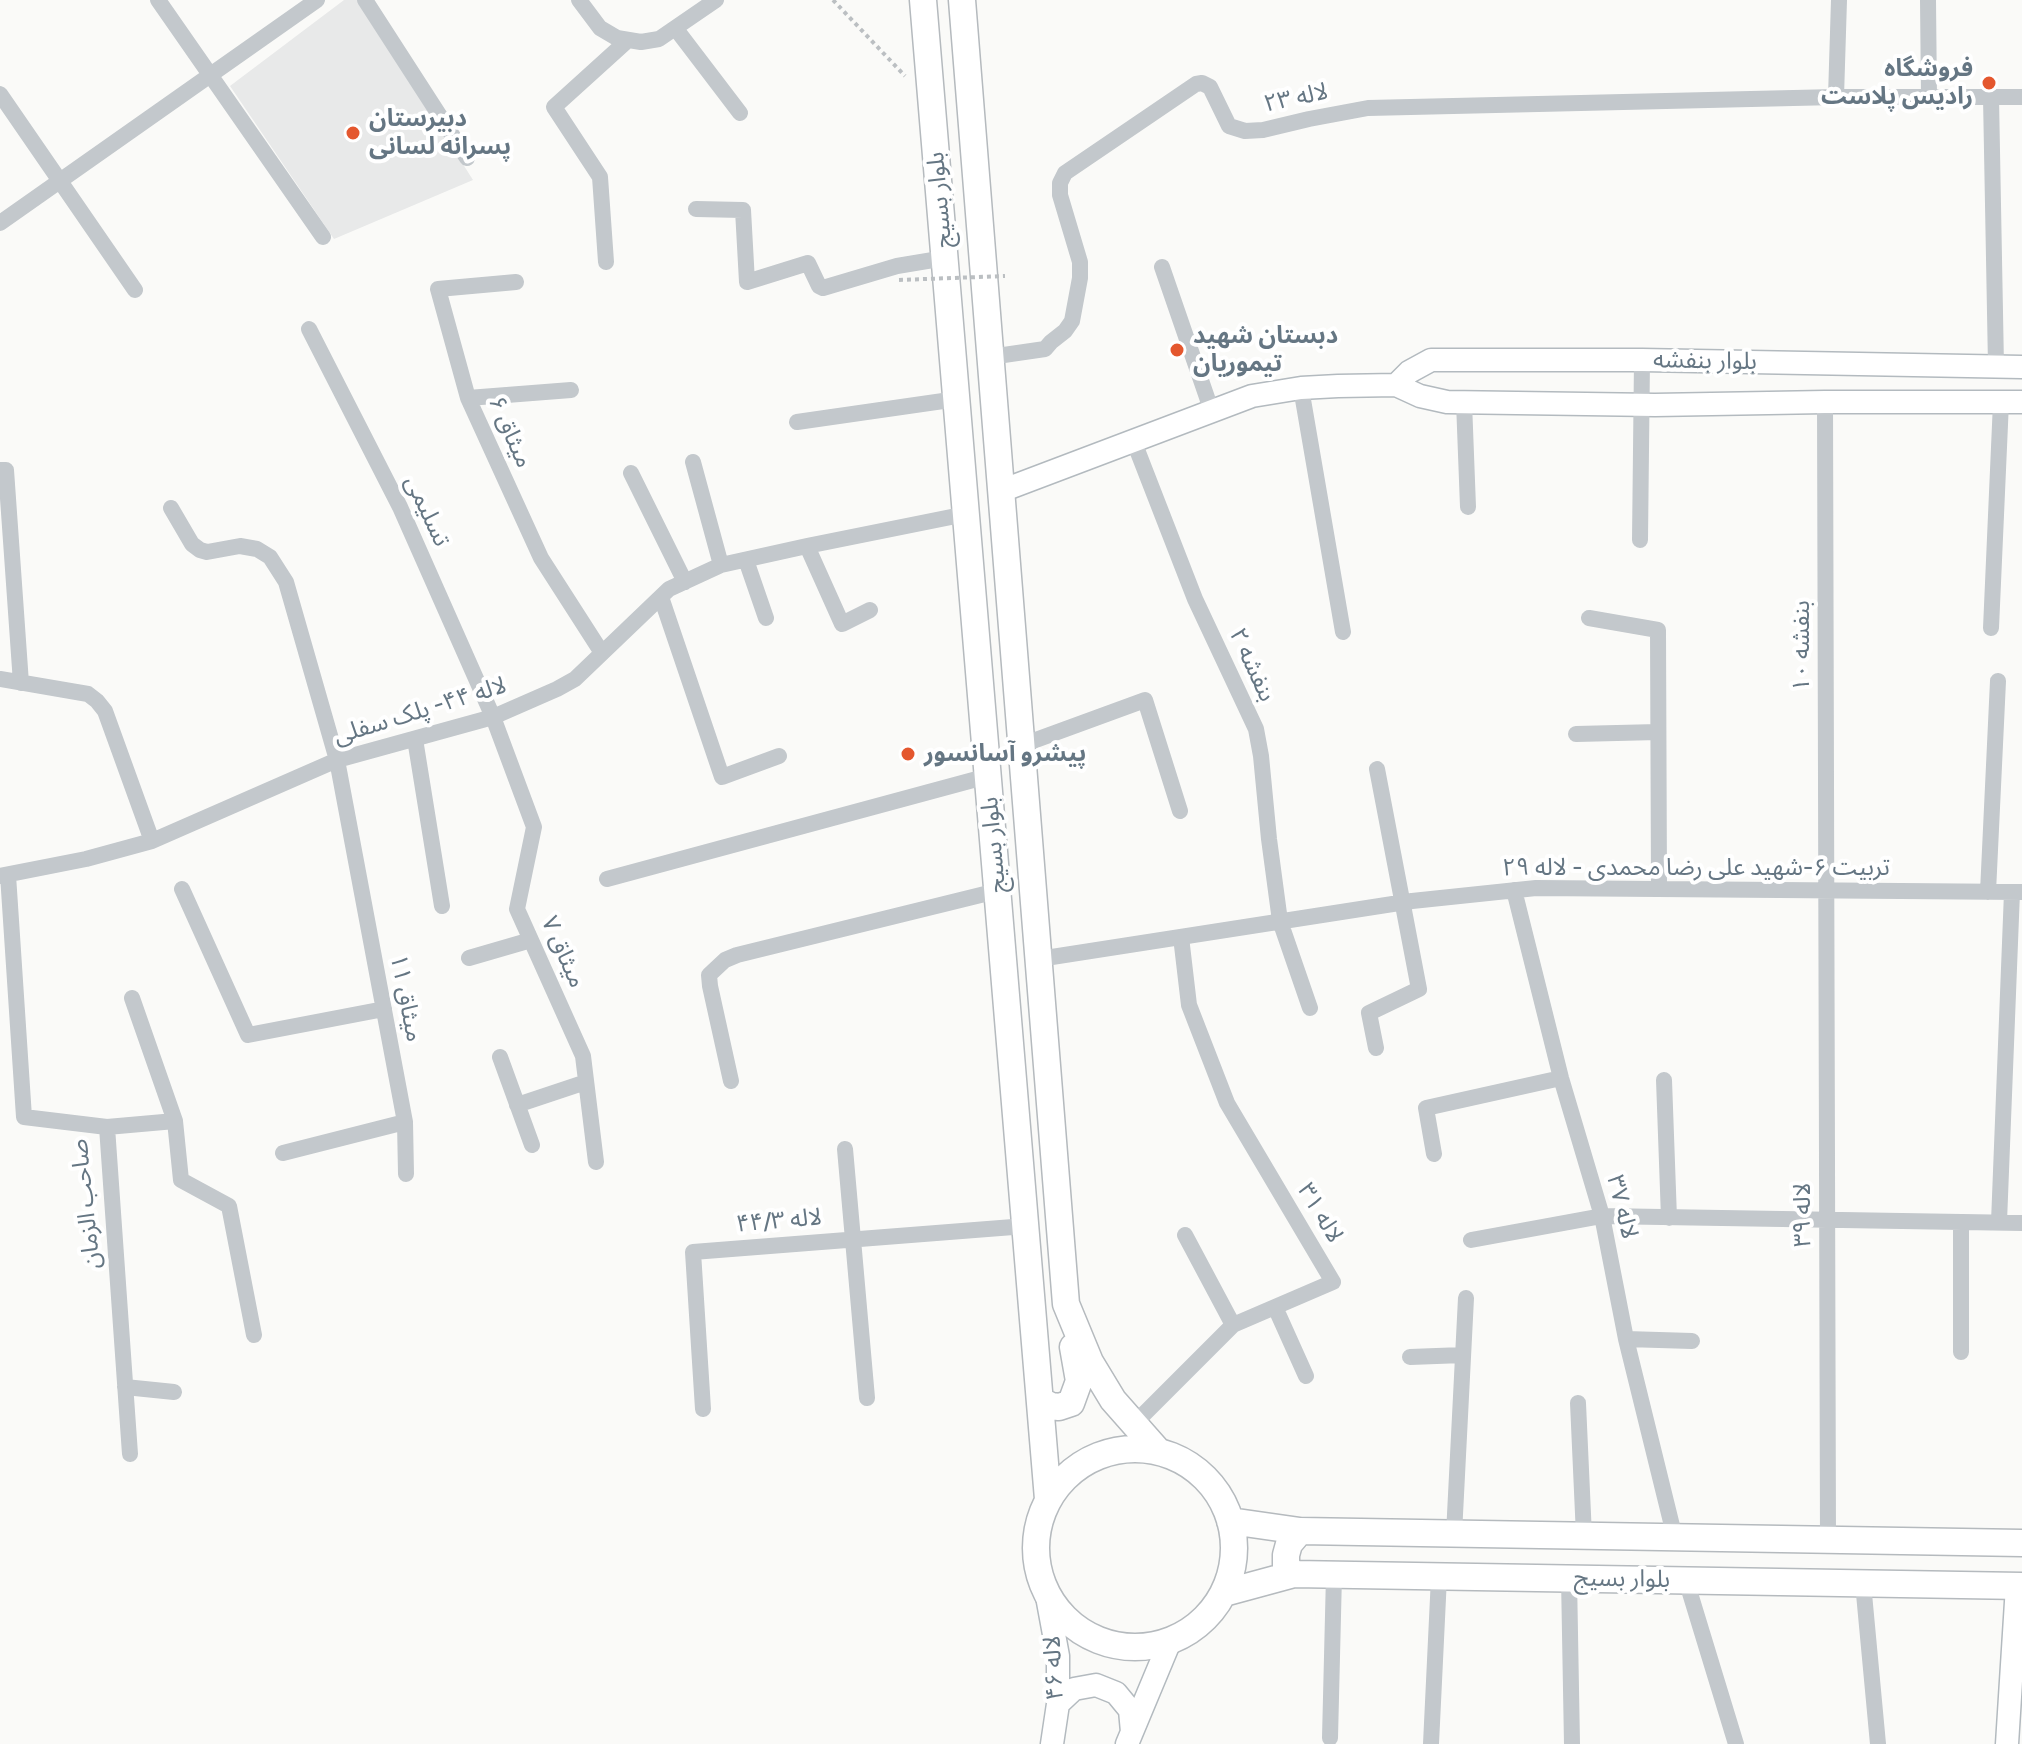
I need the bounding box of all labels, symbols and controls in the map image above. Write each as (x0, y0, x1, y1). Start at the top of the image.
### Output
place label: فروشگاه رادیس پلاست (1821, 55, 1973, 111)
marker: فروشگاه رادیس پلاست (1980, 74, 1998, 92)
street label: لاله ۲۳ (1261, 77, 1331, 119)
place label: دبیرستان پسرانه لسانی (369, 105, 511, 161)
marker: دبیرستان پسرانه لسانی (344, 124, 362, 142)
street label: بلوار بسیج (921, 151, 959, 249)
place label: دبستان شهید تیموریان (1193, 322, 1338, 378)
marker: دبستان شهید تیموریان (1168, 341, 1186, 359)
street label: بلوار بنفشه (1653, 346, 1757, 376)
street label: میثاق ۶ (482, 392, 538, 472)
street label: تسلیمی (398, 471, 456, 551)
street label: بنفشه ۱۰ (1788, 600, 1816, 692)
street label: بنفشه ۲ (1223, 624, 1281, 706)
street label: لاله ۴۴- پلک سفلی (330, 671, 510, 751)
place label: پیشرو آسانسور (924, 740, 1086, 768)
marker: پیشرو آسانسور (899, 745, 917, 763)
street label: بلوار بسیج (975, 796, 1013, 894)
street label: تربیت ۶-شهید علی رضا محمدی - لاله ۲۹ (1502, 854, 1890, 882)
street label: میثاق ۷ (535, 912, 591, 992)
street label: میثاق ۱۱ (383, 952, 429, 1044)
street label: صاحب الزمان (65, 1137, 107, 1271)
street label: لاله ۳۷ (1600, 1172, 1644, 1242)
street label: لاله ۳۱ (1291, 1178, 1349, 1248)
street label: لاله ۳۹ (1789, 1183, 1817, 1247)
street label: لاله ۴۴/۳ (735, 1203, 823, 1239)
street label: بلوار بسیج (1574, 1564, 1670, 1594)
street label: لاله ۴۶ (1038, 1635, 1070, 1701)

